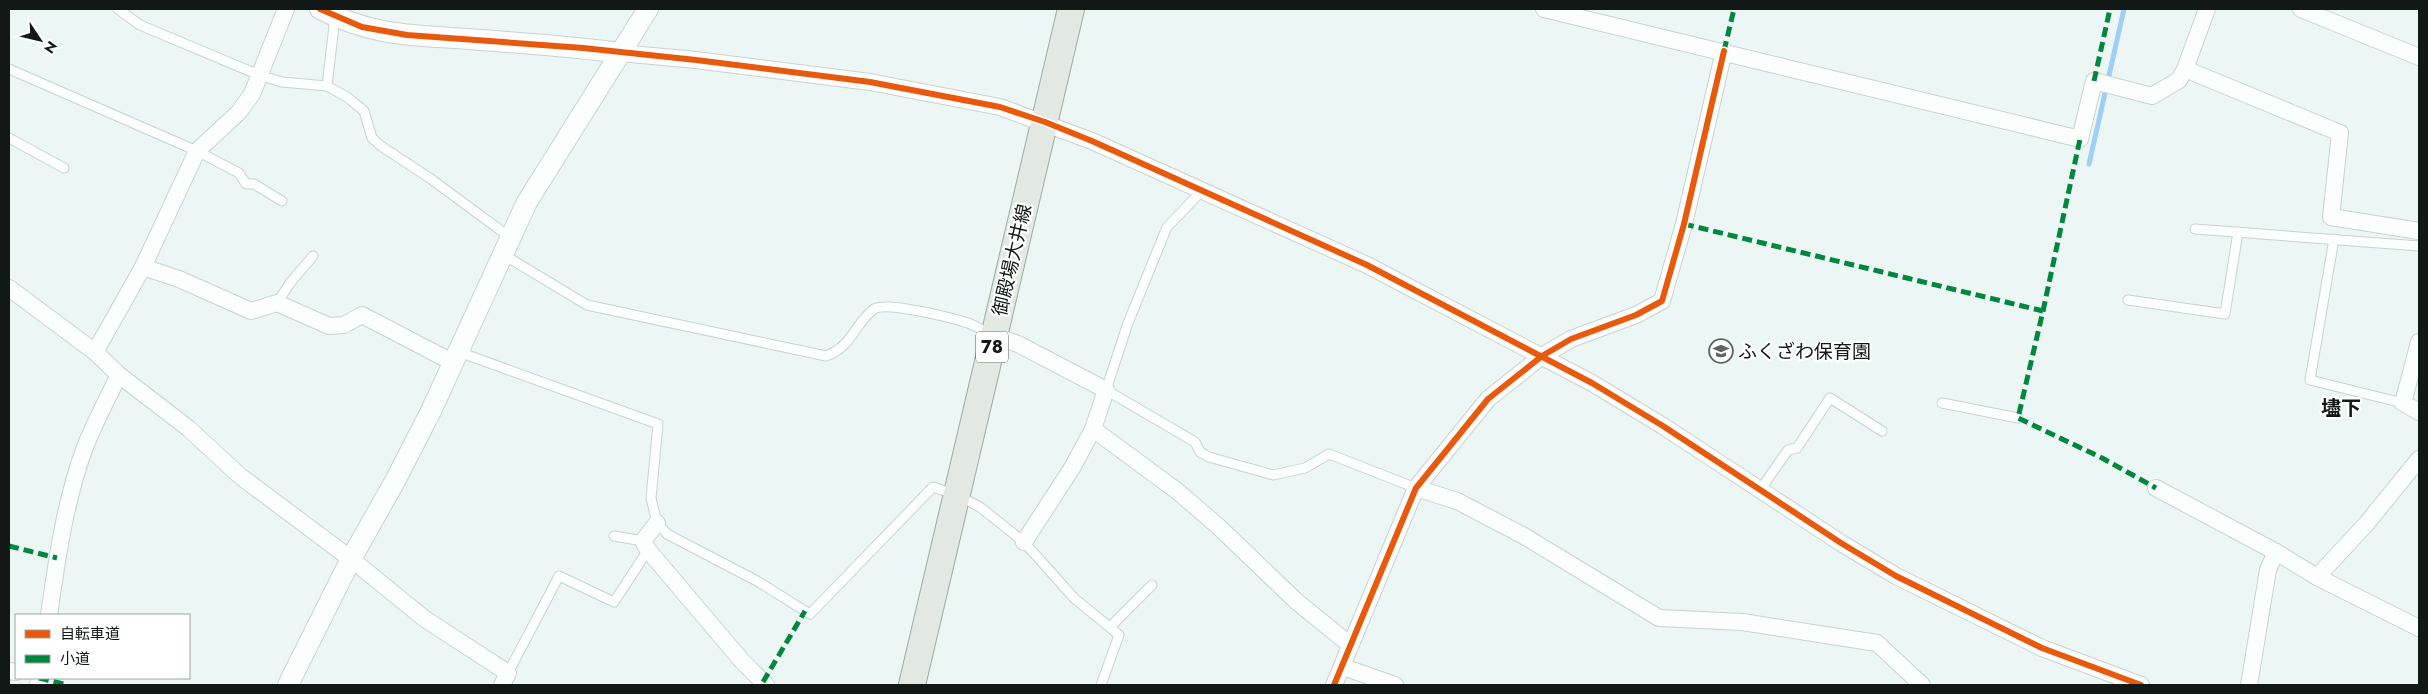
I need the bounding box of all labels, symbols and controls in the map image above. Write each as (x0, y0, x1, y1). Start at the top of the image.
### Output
north arrow (15, 15, 65, 65)
text: N (39, 37, 62, 58)
street label: 御殿場大井線 (986, 201, 1038, 319)
road number: 78 (976, 332, 1008, 362)
school or university icon: ふくざわ保育園 (1708, 338, 1734, 364)
place label: ふくざわ保育園 (1738, 338, 1871, 365)
district label: 壗下 (2321, 394, 2361, 423)
legend (15, 614, 190, 679)
text: 自転車道 (60, 623, 120, 645)
text: 小道 (60, 648, 90, 670)

